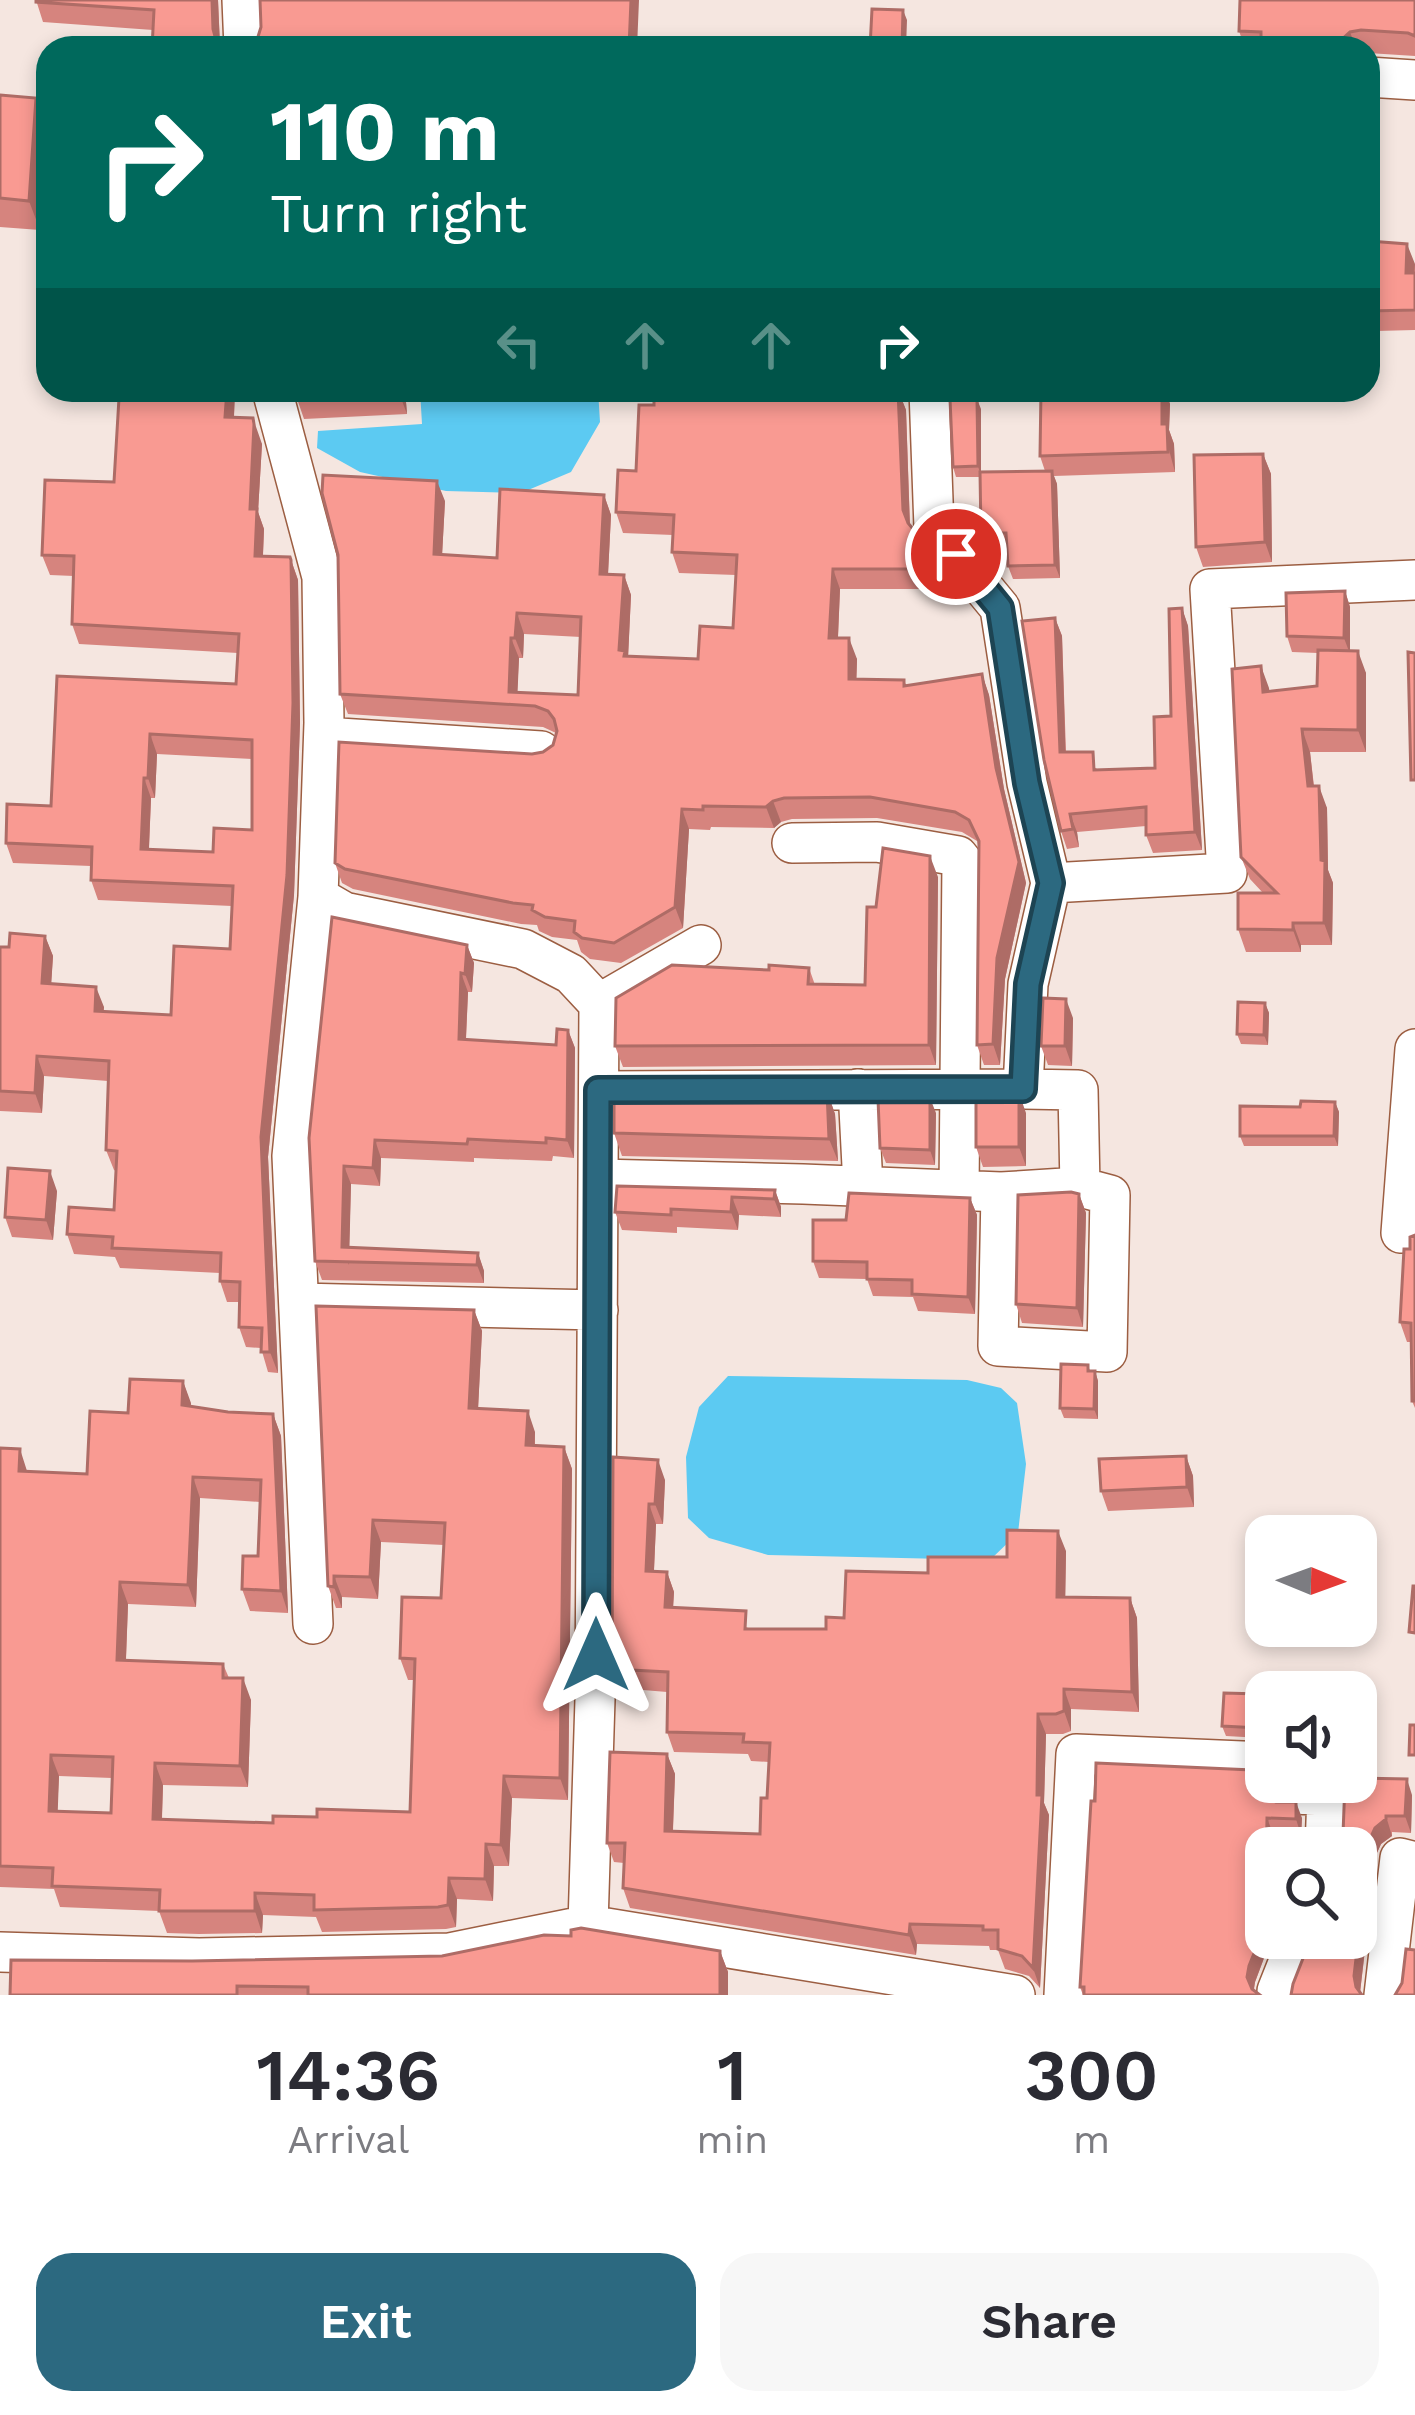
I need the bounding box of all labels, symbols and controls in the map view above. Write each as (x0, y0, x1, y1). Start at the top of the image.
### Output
text: 110 m (270, 82, 500, 180)
icon: right (72, 84, 228, 240)
text: Turn right (270, 182, 527, 245)
icon: left (486, 312, 552, 378)
icon: ahead (612, 312, 678, 378)
icon: ahead (738, 312, 804, 378)
icon: right (864, 312, 930, 378)
pin (905, 503, 1007, 605)
icon: arrive (923, 521, 989, 587)
north arrow (1245, 1515, 1377, 1647)
map controls (1245, 1515, 1377, 1959)
position arrow (533, 1592, 659, 1718)
button: sound (1245, 1671, 1377, 1803)
button: search (1245, 1827, 1377, 1959)
text: 14:36 (256, 2033, 440, 2117)
text: 1 (717, 2033, 747, 2117)
text: 300 (1025, 2033, 1159, 2117)
text: Arrival (287, 2117, 409, 2162)
text: min (697, 2117, 768, 2162)
text: m (1073, 2117, 1110, 2162)
button: Exit (36, 2253, 696, 2391)
button: Share (720, 2253, 1379, 2391)

